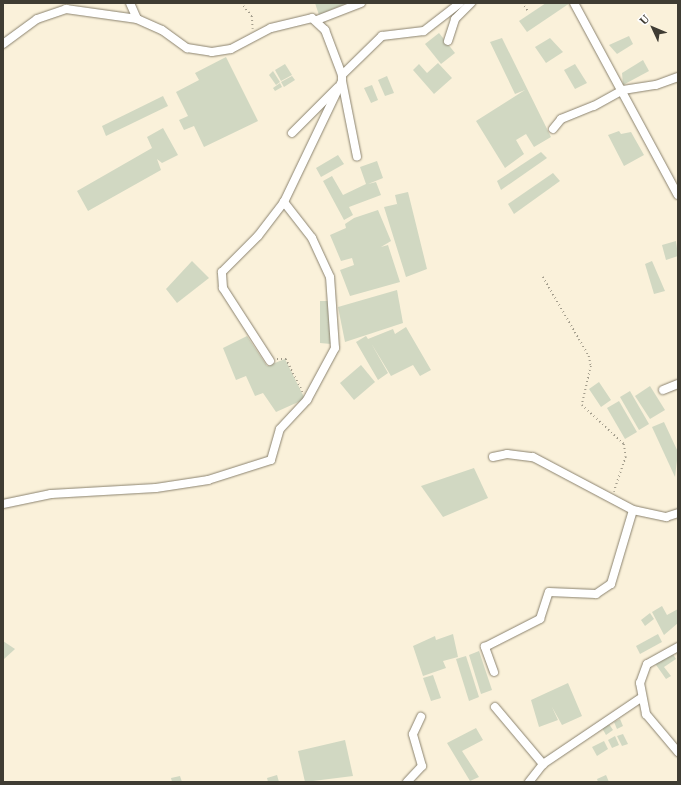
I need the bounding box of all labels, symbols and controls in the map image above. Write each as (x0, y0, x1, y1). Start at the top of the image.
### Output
north arrow (633, 8, 673, 48)
text: U (636, 12, 652, 28)

